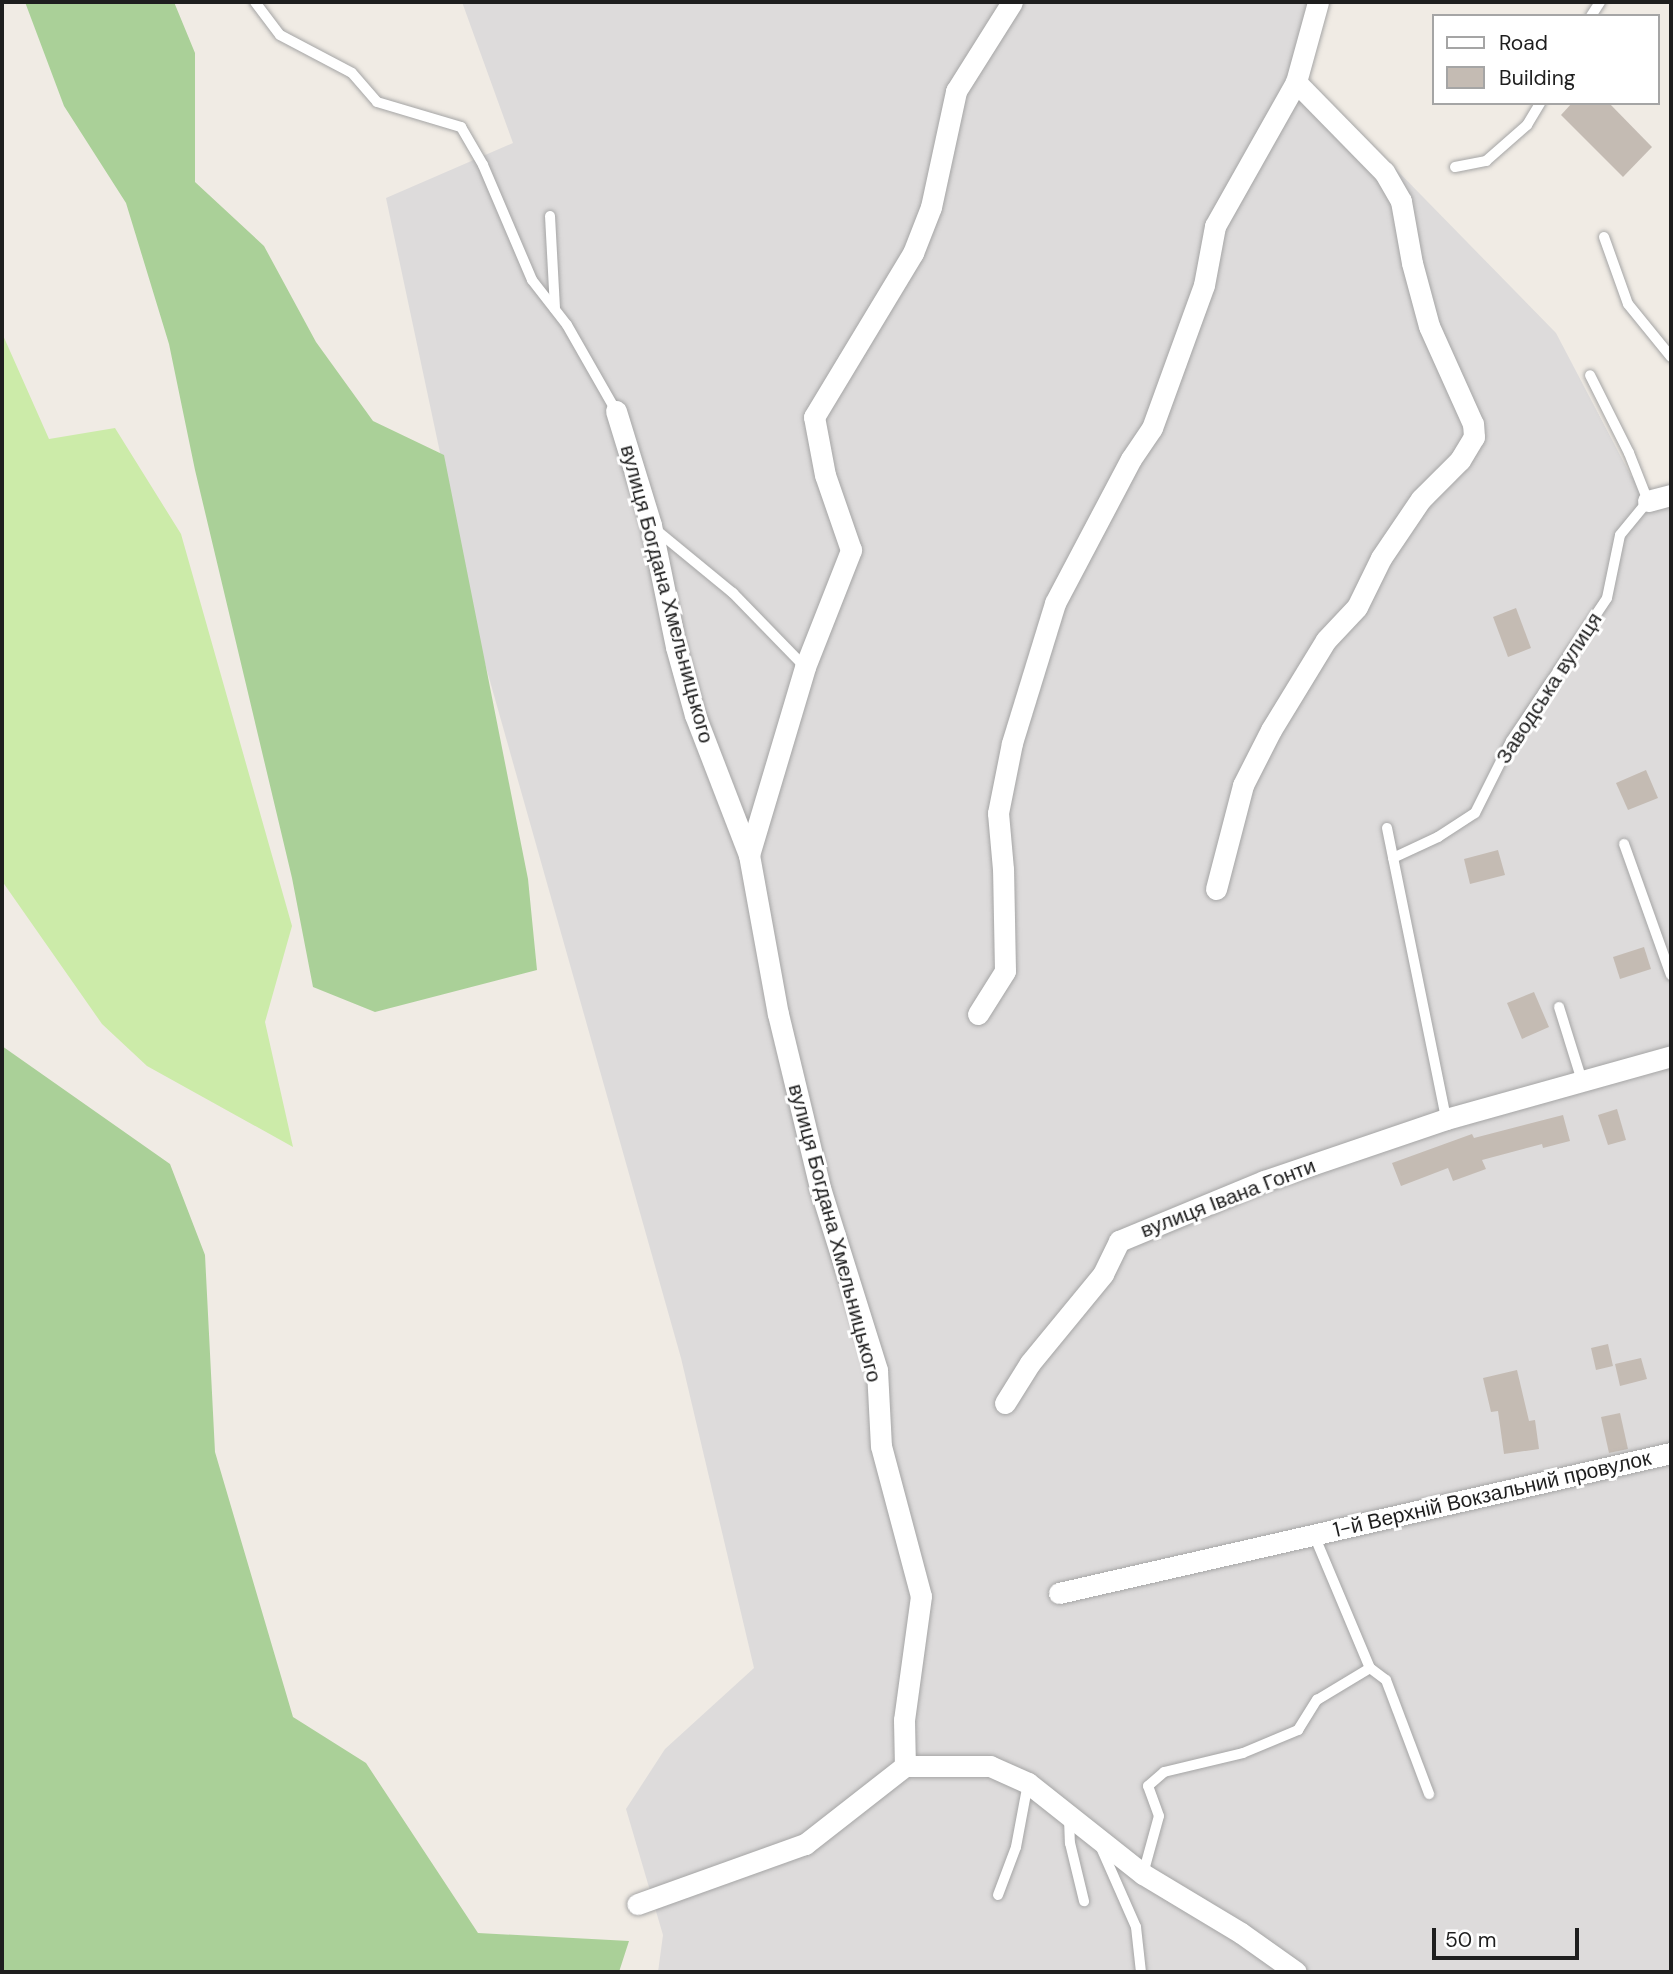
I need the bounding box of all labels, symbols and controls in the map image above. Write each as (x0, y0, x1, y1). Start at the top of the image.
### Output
legend (1432, 14, 1659, 105)
text: Road (1499, 29, 1548, 57)
text: Building (1499, 64, 1575, 92)
street label: вулиця Богдана Хмельницького (615, 442, 719, 746)
street label: Заводська вулиця (1491, 608, 1607, 768)
street label: вулиця Богдана Хмельницького (783, 1081, 887, 1385)
street label: вулиця Івана Гонти (1137, 1153, 1319, 1243)
street label: 1-й Верхній Вокзальний провулок (1331, 1445, 1653, 1543)
scale bar (1435, 1914, 1582, 1958)
text: 50 m (1445, 1926, 1496, 1954)

